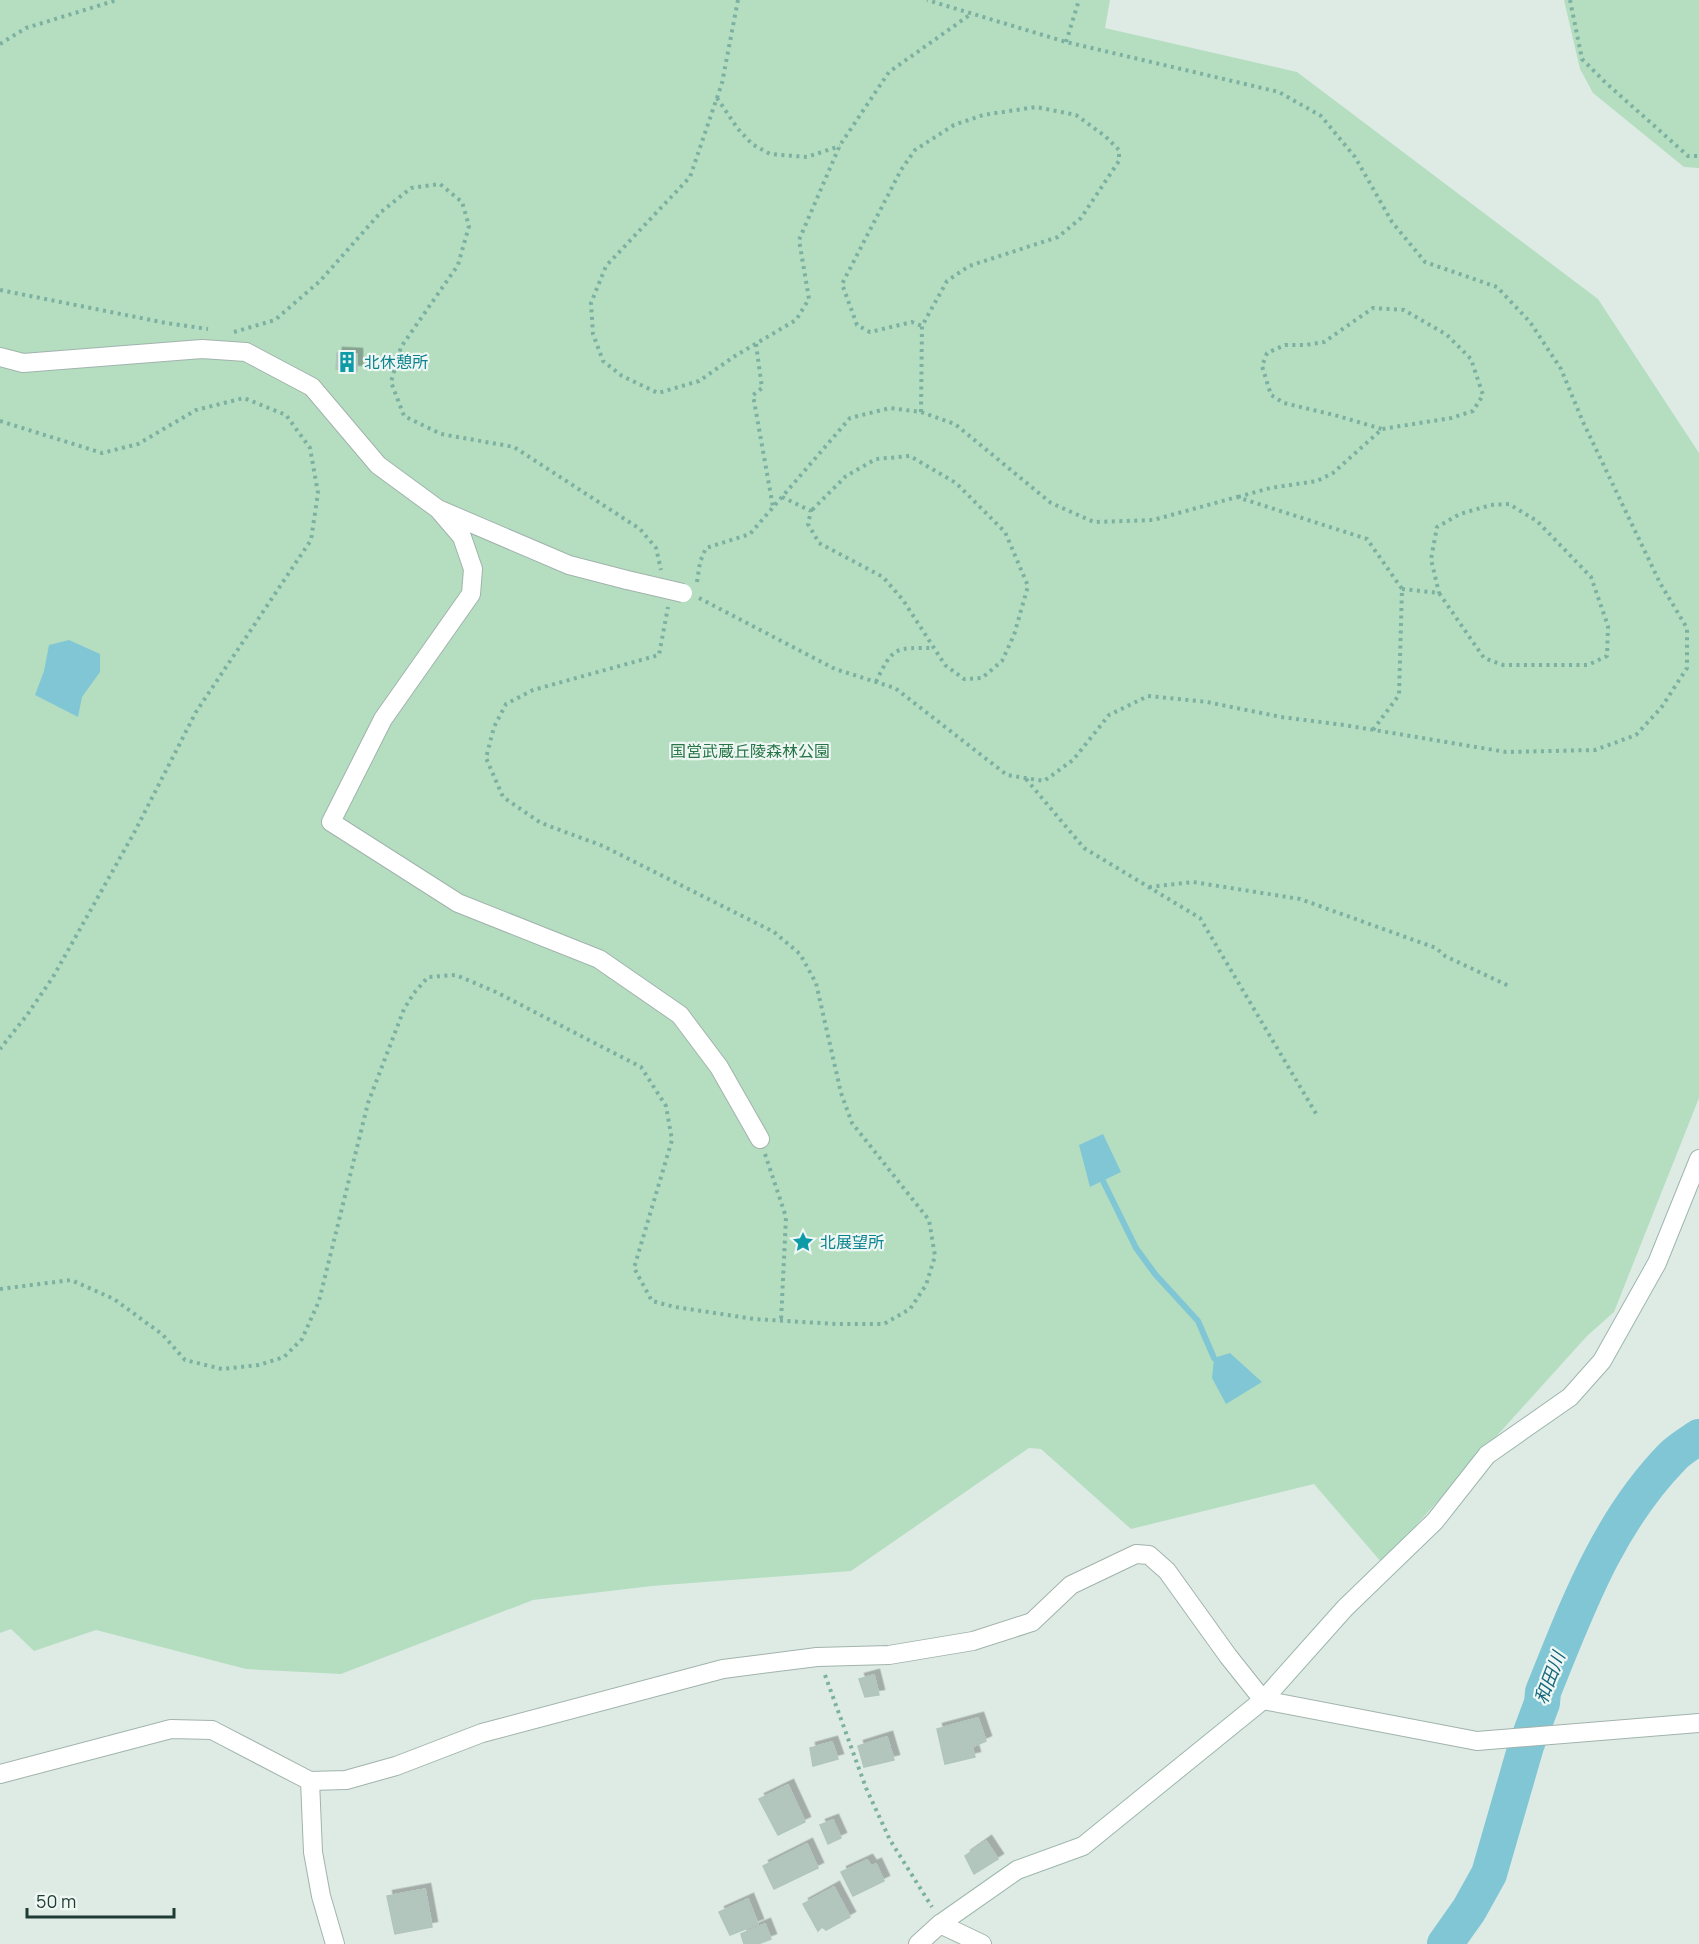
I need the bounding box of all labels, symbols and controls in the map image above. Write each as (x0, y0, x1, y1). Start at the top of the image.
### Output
building icon: 北休憩所 (335, 350, 359, 374)
place label: 北休憩所 (364, 351, 428, 373)
park label: 国営武蔵丘陵森林公園 (670, 740, 830, 762)
place icon: 北展望所 (791, 1230, 815, 1254)
place label: 北展望所 (820, 1231, 884, 1253)
water label: 和田川 (1528, 1646, 1571, 1707)
scale bar (27, 1881, 174, 1919)
text: 50 m (36, 1889, 76, 1913)

